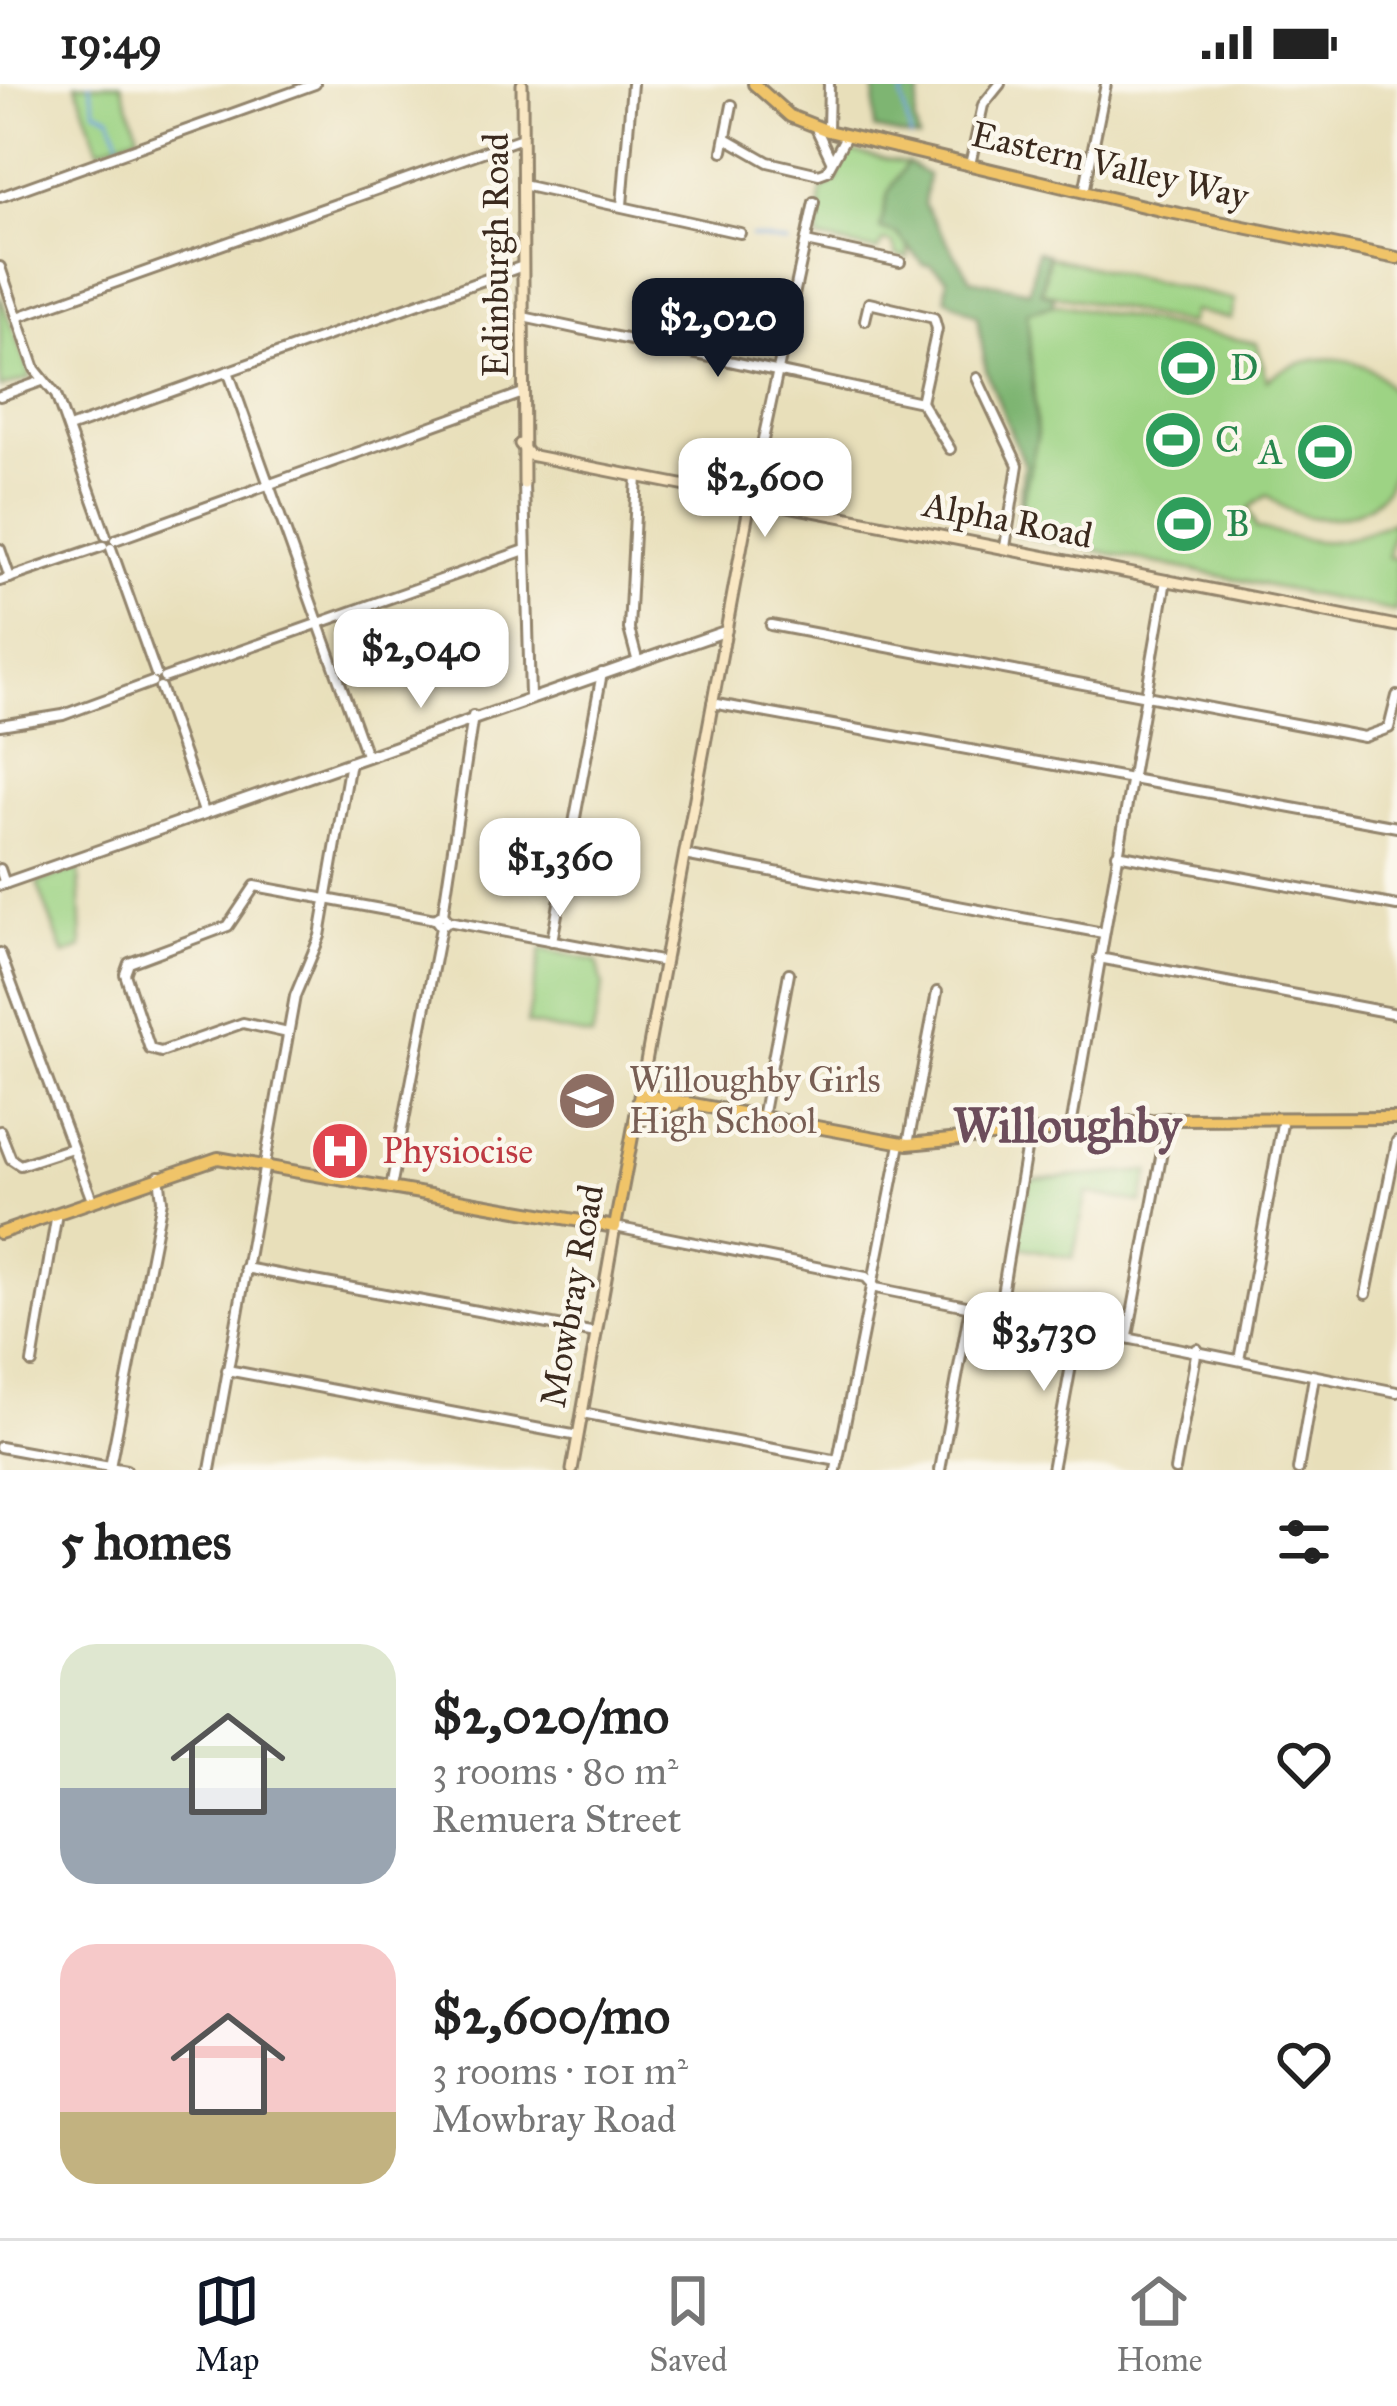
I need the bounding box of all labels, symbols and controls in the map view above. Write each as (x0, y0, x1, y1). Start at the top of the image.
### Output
text: 19:49 (60, 15, 162, 70)
street label: Eastern Valley Way (967, 112, 1254, 219)
street label: Edinburgh Road (474, 133, 518, 377)
pin: $2,020 (620, 278, 816, 380)
text: $2,020 (659, 293, 777, 341)
sports icon: D (1157, 337, 1219, 399)
place label: D (1230, 346, 1258, 390)
sports icon: C (1142, 409, 1204, 471)
place label: C (1215, 418, 1240, 462)
sports icon: A (1294, 421, 1356, 483)
place label: A (1257, 430, 1283, 474)
pin: $2,600 (667, 438, 863, 540)
text: $2,600 (706, 453, 824, 501)
street label: Alpha Road (918, 482, 1096, 558)
sports icon: B (1153, 493, 1215, 555)
place label: B (1226, 502, 1250, 546)
pin: $2,040 (323, 609, 519, 711)
text: $2,040 (361, 624, 481, 672)
pin: $1,360 (462, 818, 658, 920)
text: $1,360 (506, 833, 614, 881)
place label: Willoughby Girls High School (629, 1058, 881, 1143)
school or university icon: Willoughby Girls High School (556, 1070, 618, 1132)
district label: Willoughby (953, 1096, 1183, 1155)
hospital icon: Physiocise (309, 1120, 371, 1182)
place label: Physiocise (382, 1129, 533, 1173)
street label: Mowbray Road (531, 1181, 613, 1411)
pin: $3,730 (946, 1292, 1142, 1394)
text: $3,730 (991, 1307, 1097, 1355)
icon: filters (1271, 1509, 1337, 1575)
text: 5 homes (60, 1511, 231, 1573)
text: $2,020/mo (432, 1685, 669, 1747)
icon: home (156, 1692, 300, 1836)
icon: heart (1271, 1731, 1337, 1797)
text: 3 rooms · 80 m² (432, 1747, 678, 1795)
text: Remuera Street (432, 1795, 681, 1843)
text: $2,600/mo (432, 1985, 670, 2047)
icon: home (156, 1992, 300, 2136)
icon: heart (1271, 2031, 1337, 2097)
text: 3 rooms · 101 m² (432, 2047, 688, 2095)
text: Mowbray Road (432, 2095, 676, 2143)
tab: Map (194, 2268, 260, 2380)
tab: Saved (649, 2268, 728, 2380)
tab: Home (1116, 2268, 1203, 2380)

